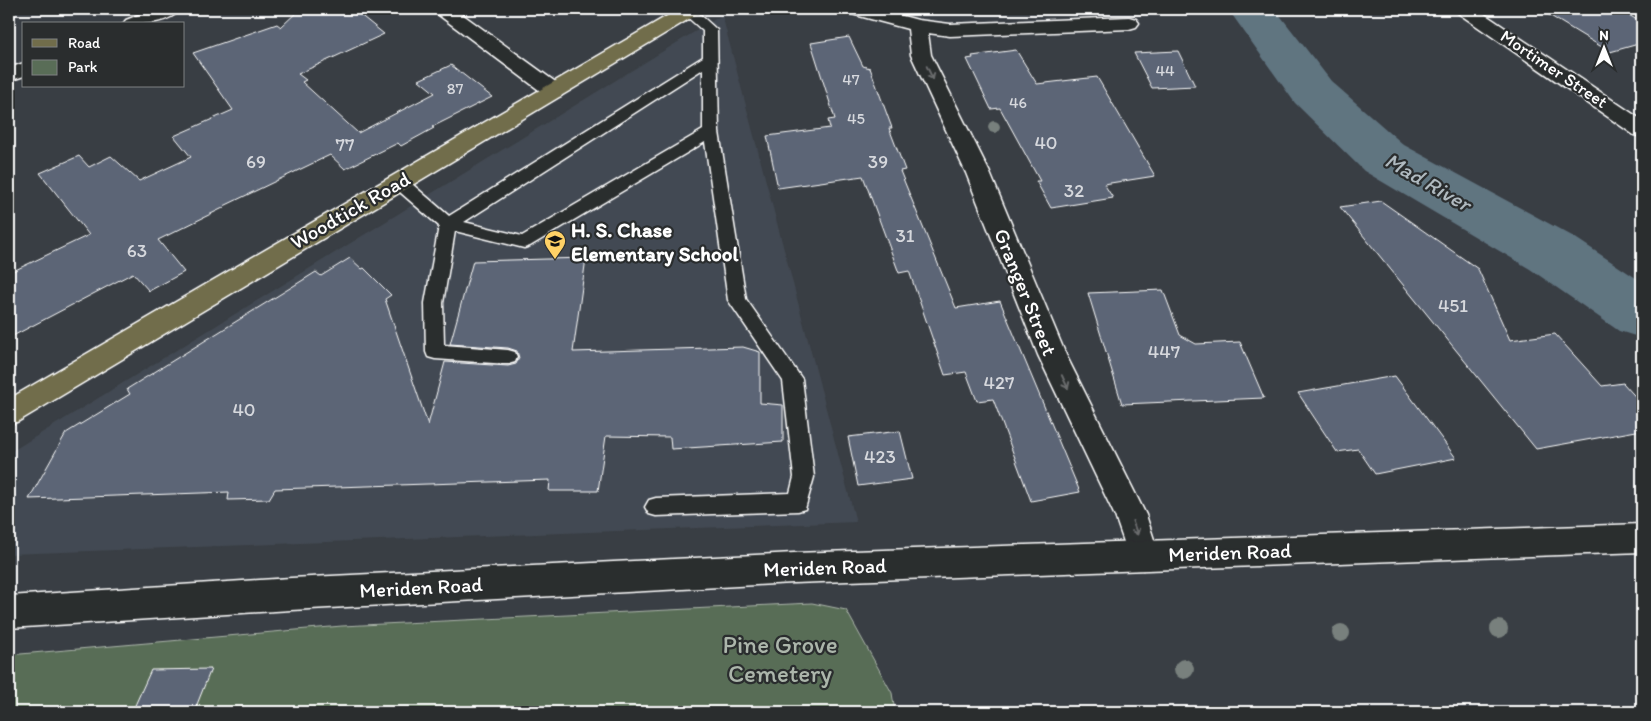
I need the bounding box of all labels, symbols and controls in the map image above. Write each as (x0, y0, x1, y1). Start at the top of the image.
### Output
legend (22, 22, 185, 88)
north arrow (1578, 22, 1628, 72)
street label: Mortimer Street (1496, 25, 1612, 113)
text: N (1599, 27, 1609, 44)
text: Road (68, 34, 101, 52)
text: Park (68, 58, 98, 76)
house number: 44 (1155, 61, 1175, 80)
one-way arrow (925, 65, 935, 80)
house number: 47 (842, 70, 860, 89)
house number: 87 (447, 79, 463, 98)
house number: 46 (1009, 93, 1027, 112)
house number: 45 (847, 109, 865, 128)
house number: 40 (1034, 131, 1058, 154)
house number: 77 (336, 133, 354, 156)
water label: Mad River (1380, 147, 1478, 218)
house number: 69 (246, 150, 266, 173)
house number: 39 (868, 150, 888, 173)
street label: Woodtick Road (286, 166, 414, 254)
house number: 32 (1064, 179, 1084, 202)
place label: H. S. Chase Elementary School (571, 217, 740, 267)
house number: 31 (895, 224, 915, 247)
street label: Granger Street (989, 225, 1063, 359)
school or university icon: H. S. Chase Elementary School (543, 229, 567, 260)
house number: 63 (127, 239, 147, 262)
house number: 451 (1438, 294, 1468, 317)
house number: 447 (1148, 340, 1180, 363)
house number: 427 (984, 371, 1014, 394)
one-way arrow (1060, 374, 1070, 389)
house number: 40 (232, 398, 256, 421)
house number: 423 (864, 445, 896, 468)
one-way arrow (1131, 520, 1140, 536)
street label: Meriden Road (1168, 537, 1293, 567)
street label: Meriden Road (763, 552, 888, 582)
street label: Meriden Road (359, 571, 484, 603)
park label: Pine Grove Cemetery (722, 629, 838, 688)

